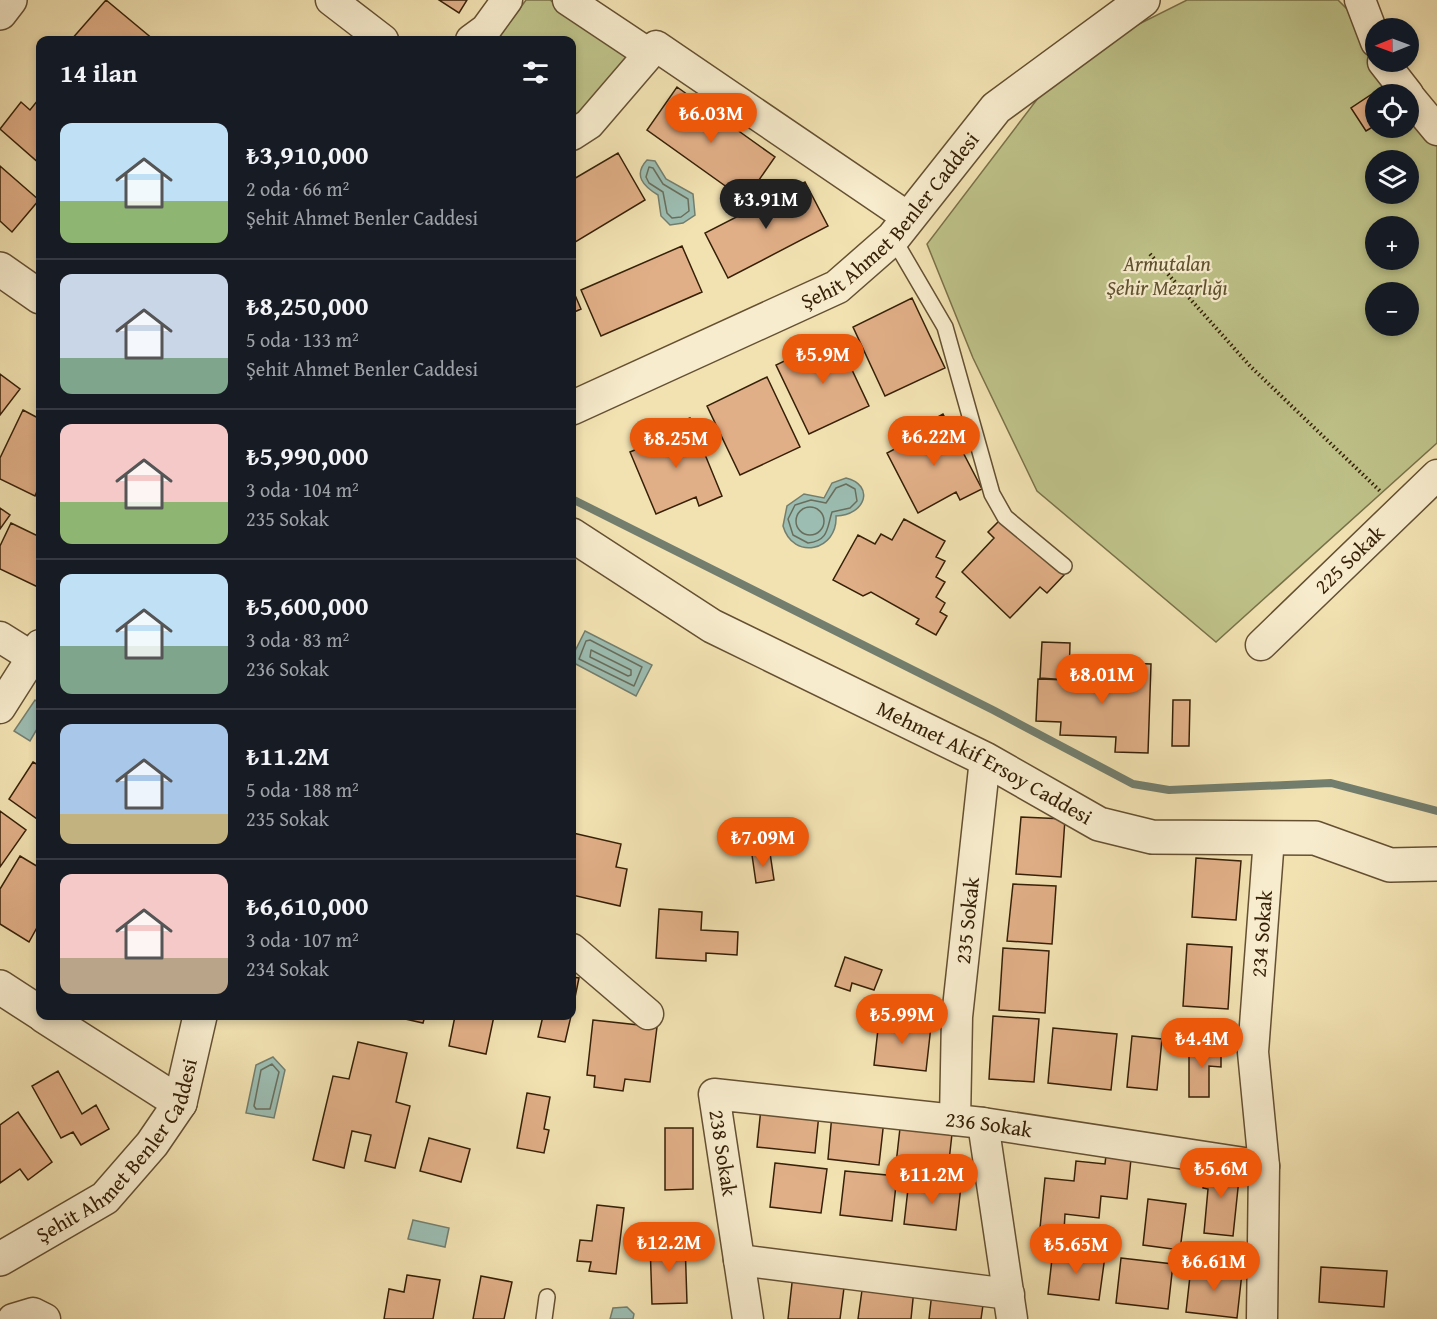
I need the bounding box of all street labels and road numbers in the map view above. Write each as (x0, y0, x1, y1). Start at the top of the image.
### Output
street label: Şehit Ahmet Benler Caddesi (795, 125, 986, 317)
street label: 225 Sokak (1307, 517, 1392, 601)
street label: Mehmet Akif Ersoy Caddesi (872, 693, 1098, 832)
street label: 235 Sokak (947, 875, 987, 966)
street label: 234 Sokak (1243, 889, 1280, 979)
street label: Şehit Ahmet Benler Caddesi (30, 1055, 205, 1250)
street label: 236 Sokak (944, 1103, 1035, 1145)
street label: 238 Sokak (701, 1107, 746, 1199)

